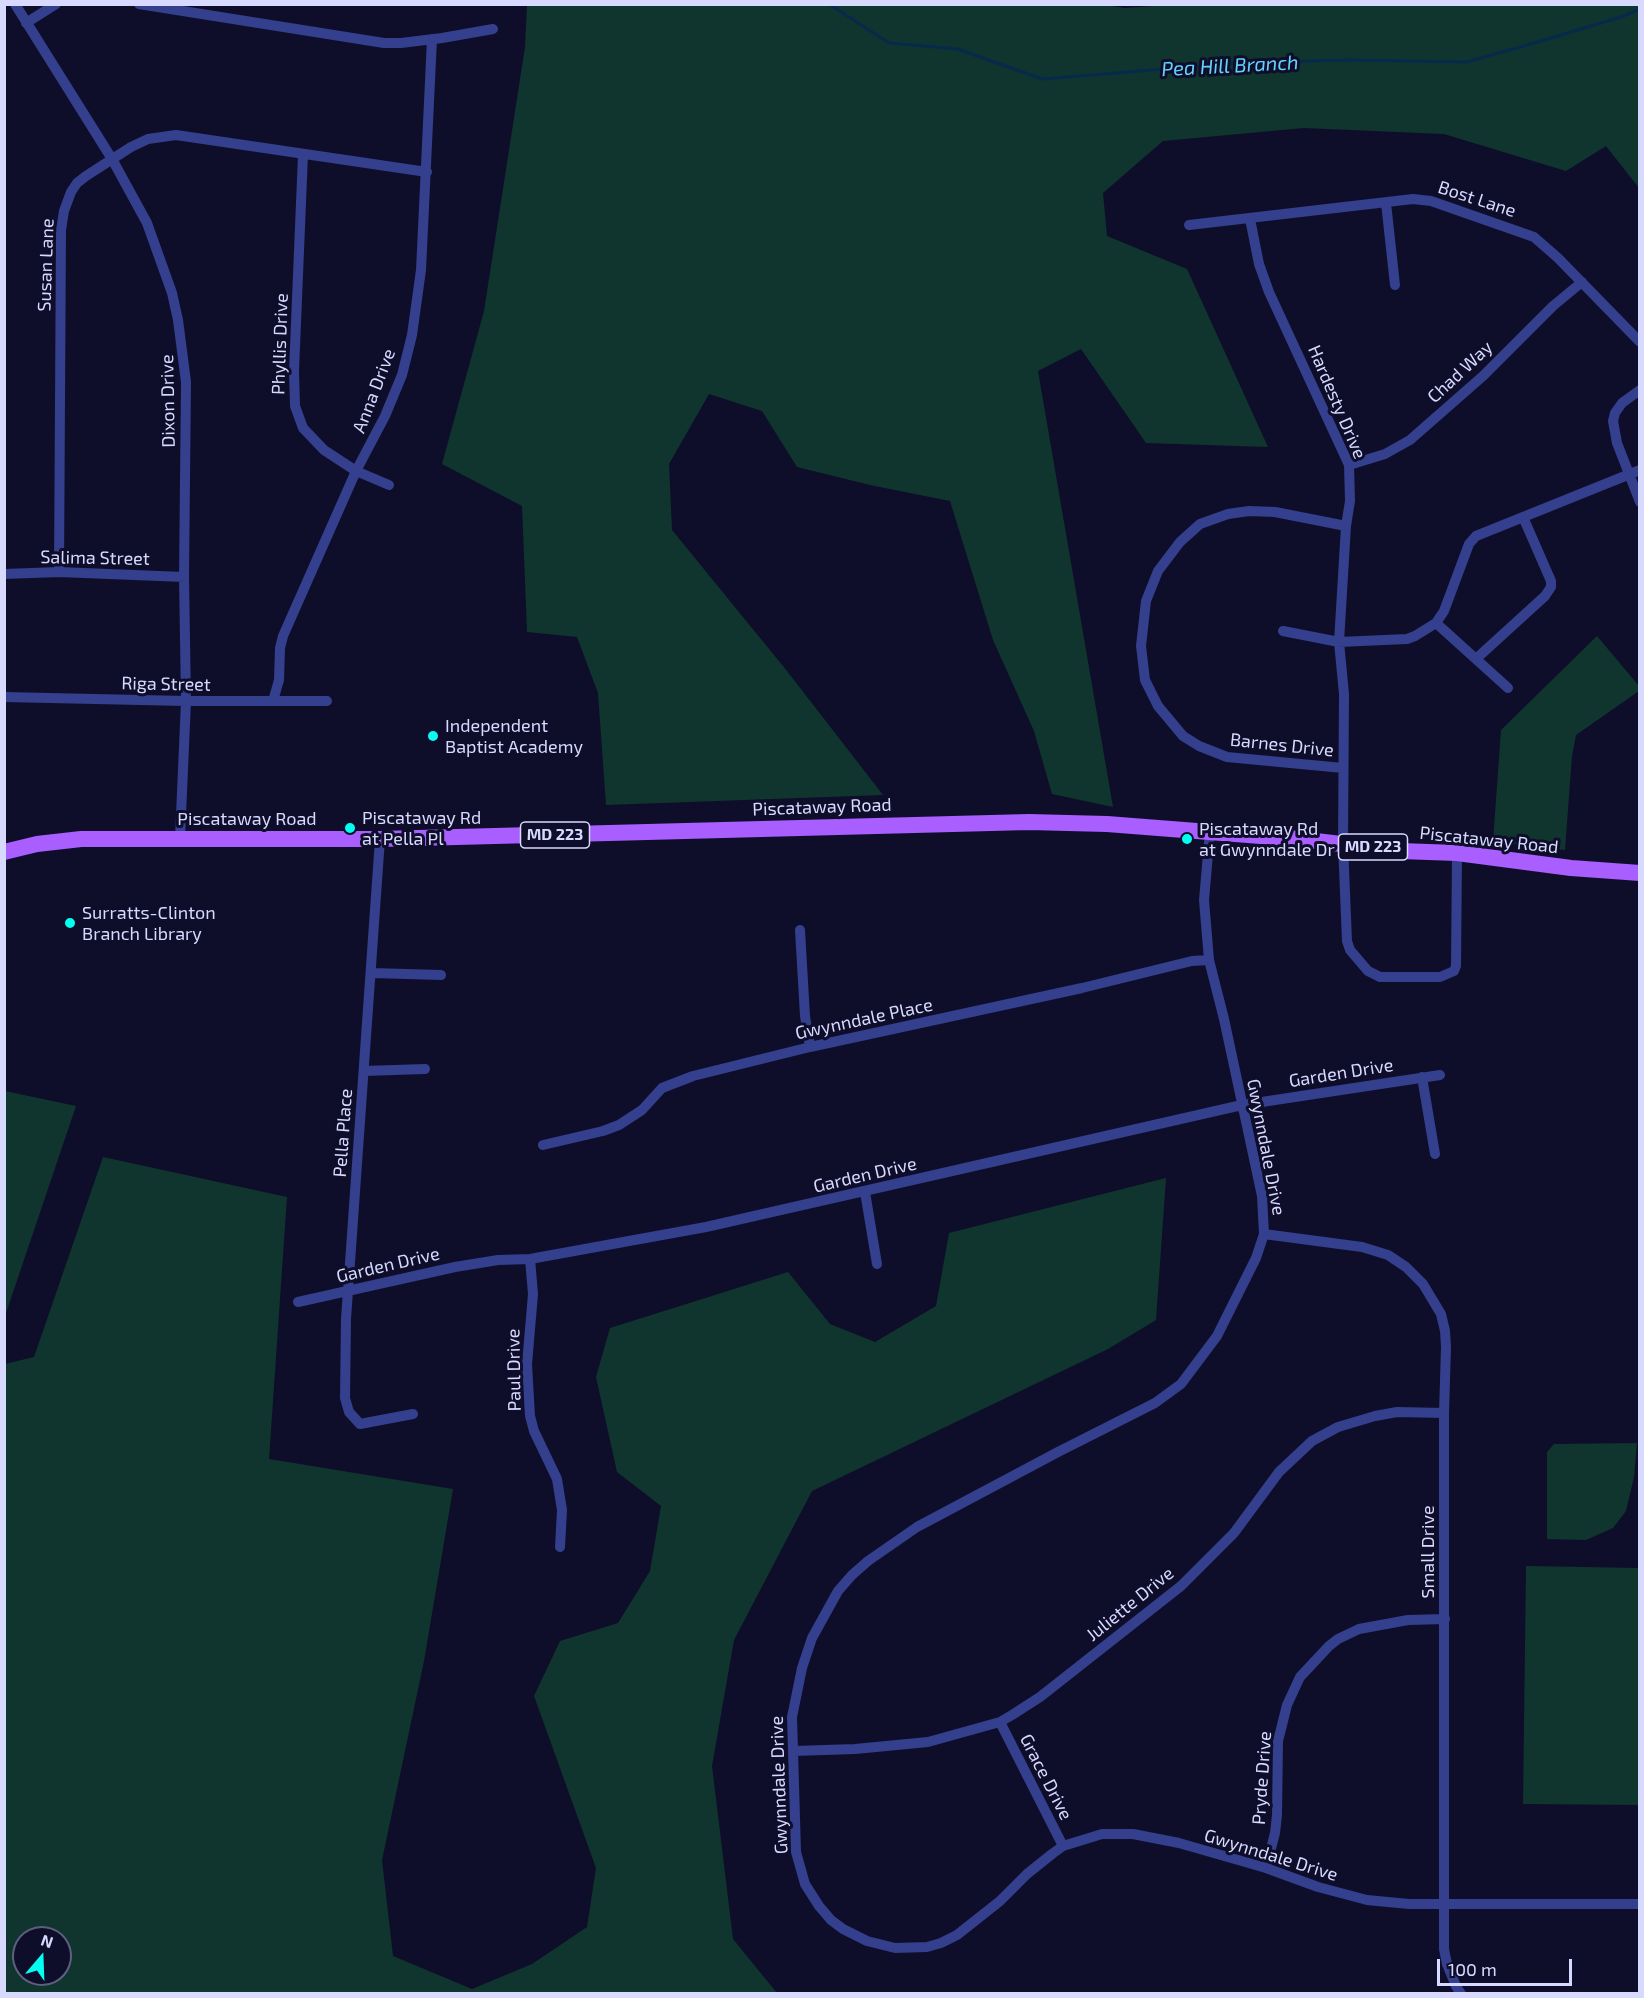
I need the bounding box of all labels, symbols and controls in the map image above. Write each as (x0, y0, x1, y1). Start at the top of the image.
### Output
water label: Pea Hill Branch (1161, 50, 1299, 82)
street label: Bost Lane (1435, 176, 1519, 222)
street label: Susan Lane (34, 218, 58, 312)
street label: Phyllis Drive (267, 293, 293, 395)
street label: Chad Way (1423, 336, 1497, 408)
street label: Hardesty Drive (1303, 342, 1371, 462)
street label: Anna Drive (348, 346, 400, 436)
street label: Dixon Drive (156, 354, 180, 448)
street label: Salima Street (40, 546, 150, 570)
street label: Riga Street (121, 672, 211, 696)
place label: Independent Baptist Academy (445, 715, 583, 758)
marker: Independent Baptist Academy (426, 729, 440, 743)
street label: Barnes Drive (1229, 729, 1335, 761)
street label: Piscataway Road (752, 794, 892, 820)
place label: Piscataway Rd at Pella Pl (362, 807, 481, 850)
street label: Piscataway Road (177, 808, 317, 830)
place label: Piscataway Rd at Gwynndale Dr (1199, 818, 1335, 860)
marker: Piscataway Rd at Pella Pl (343, 821, 357, 835)
road number: MD 223 (520, 822, 590, 848)
street label: Piscataway Road (1419, 822, 1559, 858)
marker: Piscataway Rd at Gwynndale Dr (1180, 832, 1194, 846)
road number: MD 223 (1338, 834, 1408, 860)
place label: Surratts-Clinton Branch Library (82, 902, 216, 944)
marker: Surratts-Clinton Branch Library (63, 916, 77, 930)
street label: Gwynndale Place (793, 994, 935, 1044)
street label: Garden Drive (1287, 1054, 1395, 1092)
street label: Gwynndale Drive (1242, 1077, 1290, 1217)
street label: Pella Place (329, 1088, 357, 1178)
street label: Garden Drive (811, 1153, 919, 1197)
street label: Garden Drive (334, 1243, 442, 1287)
street label: Paul Drive (502, 1328, 526, 1412)
street label: Small Drive (1417, 1505, 1439, 1599)
street label: Juliette Drive (1082, 1562, 1178, 1646)
street label: Gwynndale Drive (766, 1715, 792, 1855)
street label: Grace Drive (1015, 1730, 1077, 1824)
street label: Pryde Drive (1248, 1730, 1276, 1826)
street label: Gwynndale Drive (1202, 1824, 1340, 1886)
north arrow (12, 1926, 72, 1986)
text: N (39, 1930, 56, 1951)
scale bar (1440, 1947, 1575, 1985)
text: 100 m (1448, 1958, 1497, 1980)

